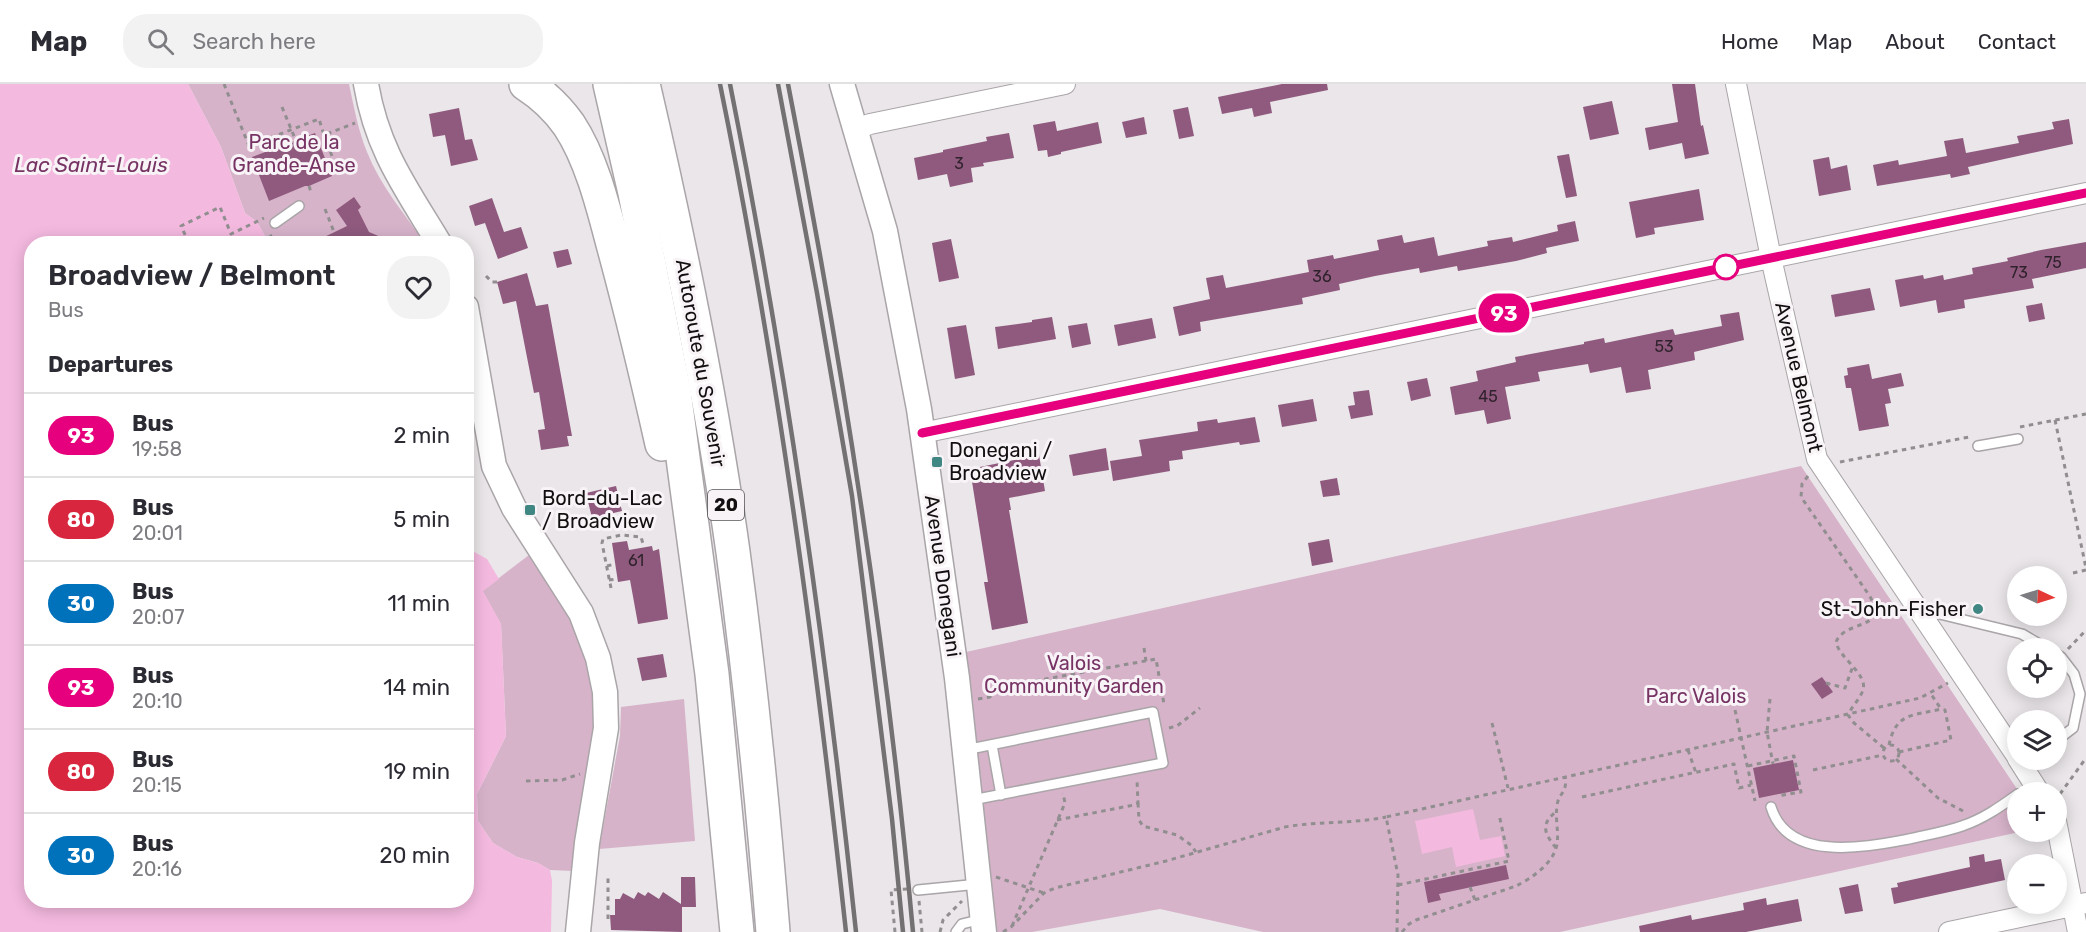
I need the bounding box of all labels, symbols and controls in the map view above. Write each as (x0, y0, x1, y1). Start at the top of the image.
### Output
search box (123, 14, 543, 68)
text: Map (30, 25, 87, 58)
icon: search (144, 25, 177, 58)
text: Search here (192, 28, 316, 55)
text: Home (1721, 29, 1778, 54)
text: Map (1811, 29, 1852, 54)
text: About (1885, 29, 1945, 54)
text: Contact (1978, 29, 2056, 54)
park label: Parc de la Grande-Anse (232, 130, 356, 177)
water label: Lac Saint-Louis (14, 152, 168, 177)
house number: 3 (954, 154, 964, 173)
house number: 75 (2044, 253, 2062, 272)
unlabelled marker (1713, 254, 1739, 280)
button: heart (387, 256, 450, 319)
street label: Autoroute du Souvenir (671, 257, 731, 469)
text: Broadview / Belmont (48, 259, 335, 292)
house number: 73 (2010, 263, 2028, 282)
house number: 36 (1312, 267, 1332, 286)
line badge: 93 (1477, 294, 1531, 332)
text: Bus (48, 298, 84, 322)
street label: Avenue Belmont (1770, 300, 1828, 455)
text: 93 (1490, 301, 1518, 326)
house number: 53 (1654, 337, 1674, 356)
text: Departures (48, 351, 173, 378)
house number: 45 (1478, 387, 1498, 406)
text: Bus (132, 410, 174, 437)
text: 2 min (393, 422, 450, 449)
text: 93 (67, 423, 95, 448)
text: 19:58 (132, 437, 182, 461)
place label: Donegani / Broadview (949, 438, 1052, 485)
marker: Donegani / Broadview (930, 455, 944, 469)
place label: Bord-du-Lac / Broadview (542, 486, 663, 533)
road number: 20 (708, 490, 744, 520)
street label: Avenue Donegani (920, 493, 966, 659)
text: Bus (132, 494, 174, 521)
marker: Bord-du-Lac / Broadview (523, 503, 537, 517)
text: 5 min (393, 506, 450, 533)
text: 80 (67, 507, 95, 532)
text: 20:01 (132, 521, 183, 545)
house number: 61 (628, 551, 644, 570)
north arrow (2007, 566, 2067, 626)
map controls (2007, 566, 2067, 914)
text: Bus (132, 578, 174, 605)
text: 11 min (388, 590, 450, 617)
text: 30 (67, 591, 95, 616)
place label: St-John-Fisher (1821, 597, 1966, 621)
marker: St-John-Fisher (1971, 602, 1985, 616)
text: 20:07 (132, 605, 185, 629)
button: locate (2007, 638, 2067, 698)
park label: Valois Community Garden (984, 651, 1164, 698)
text: Bus (132, 662, 174, 689)
text: 14 min (383, 674, 450, 701)
text: 93 (67, 675, 95, 700)
park label: Parc Valois (1646, 684, 1746, 708)
text: 20:10 (132, 689, 183, 713)
button: layers (2007, 710, 2067, 770)
text: Bus (132, 746, 174, 773)
text: 19 min (384, 758, 450, 785)
text: 80 (67, 759, 95, 784)
text: 20:15 (132, 773, 182, 797)
button: + (2007, 782, 2067, 842)
text: Bus (132, 830, 174, 857)
text: 20 min (380, 842, 450, 869)
text: 30 (67, 843, 95, 868)
button: − (2007, 854, 2067, 914)
text: 20:16 (132, 857, 182, 881)

